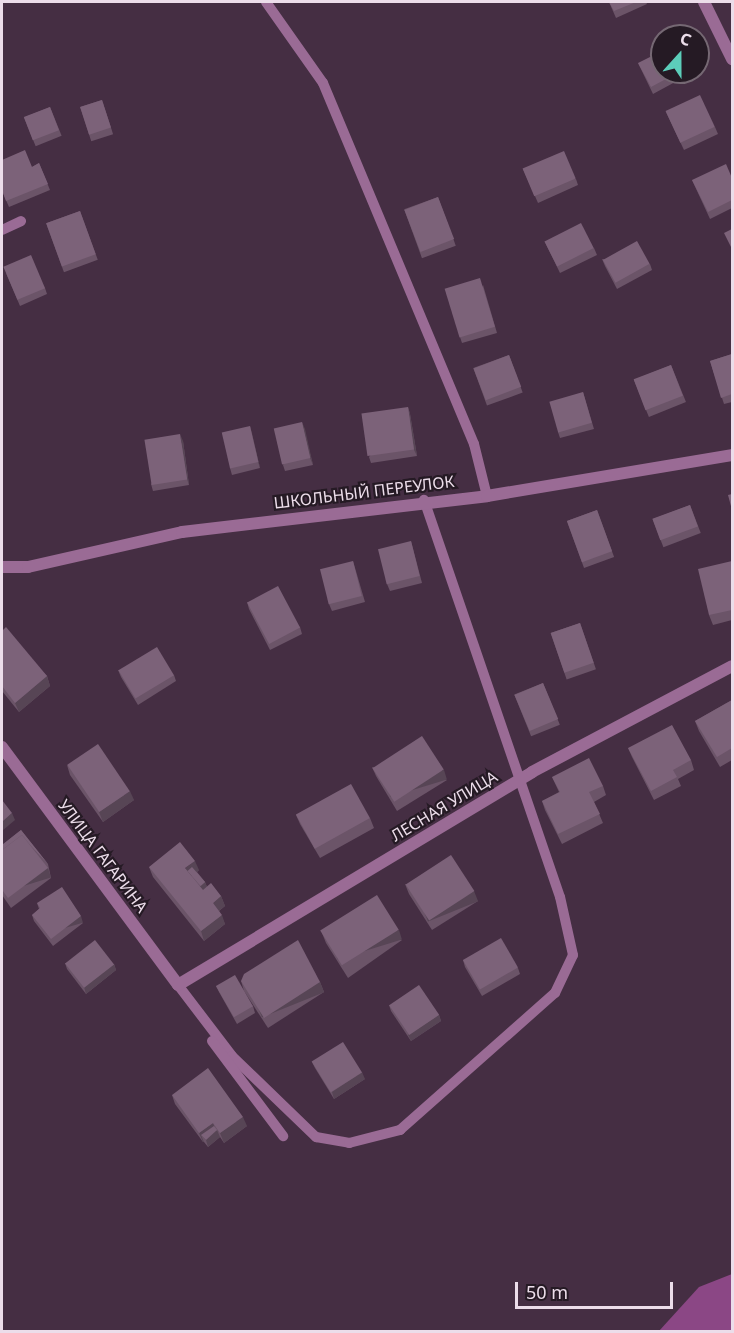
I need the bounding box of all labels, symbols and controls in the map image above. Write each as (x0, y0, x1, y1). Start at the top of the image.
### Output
north arrow (650, 24, 710, 84)
text: С (677, 27, 694, 51)
street label: ШКОЛЬНЫЙ ПЕРЕУЛОК (273, 471, 455, 513)
street label: ЛЕСНАЯ УЛИЦА (387, 767, 501, 845)
street label: УЛИЦА ГАГАРИНА (54, 796, 152, 916)
scale bar (518, 1270, 676, 1308)
text: 50 m (526, 1280, 568, 1304)

